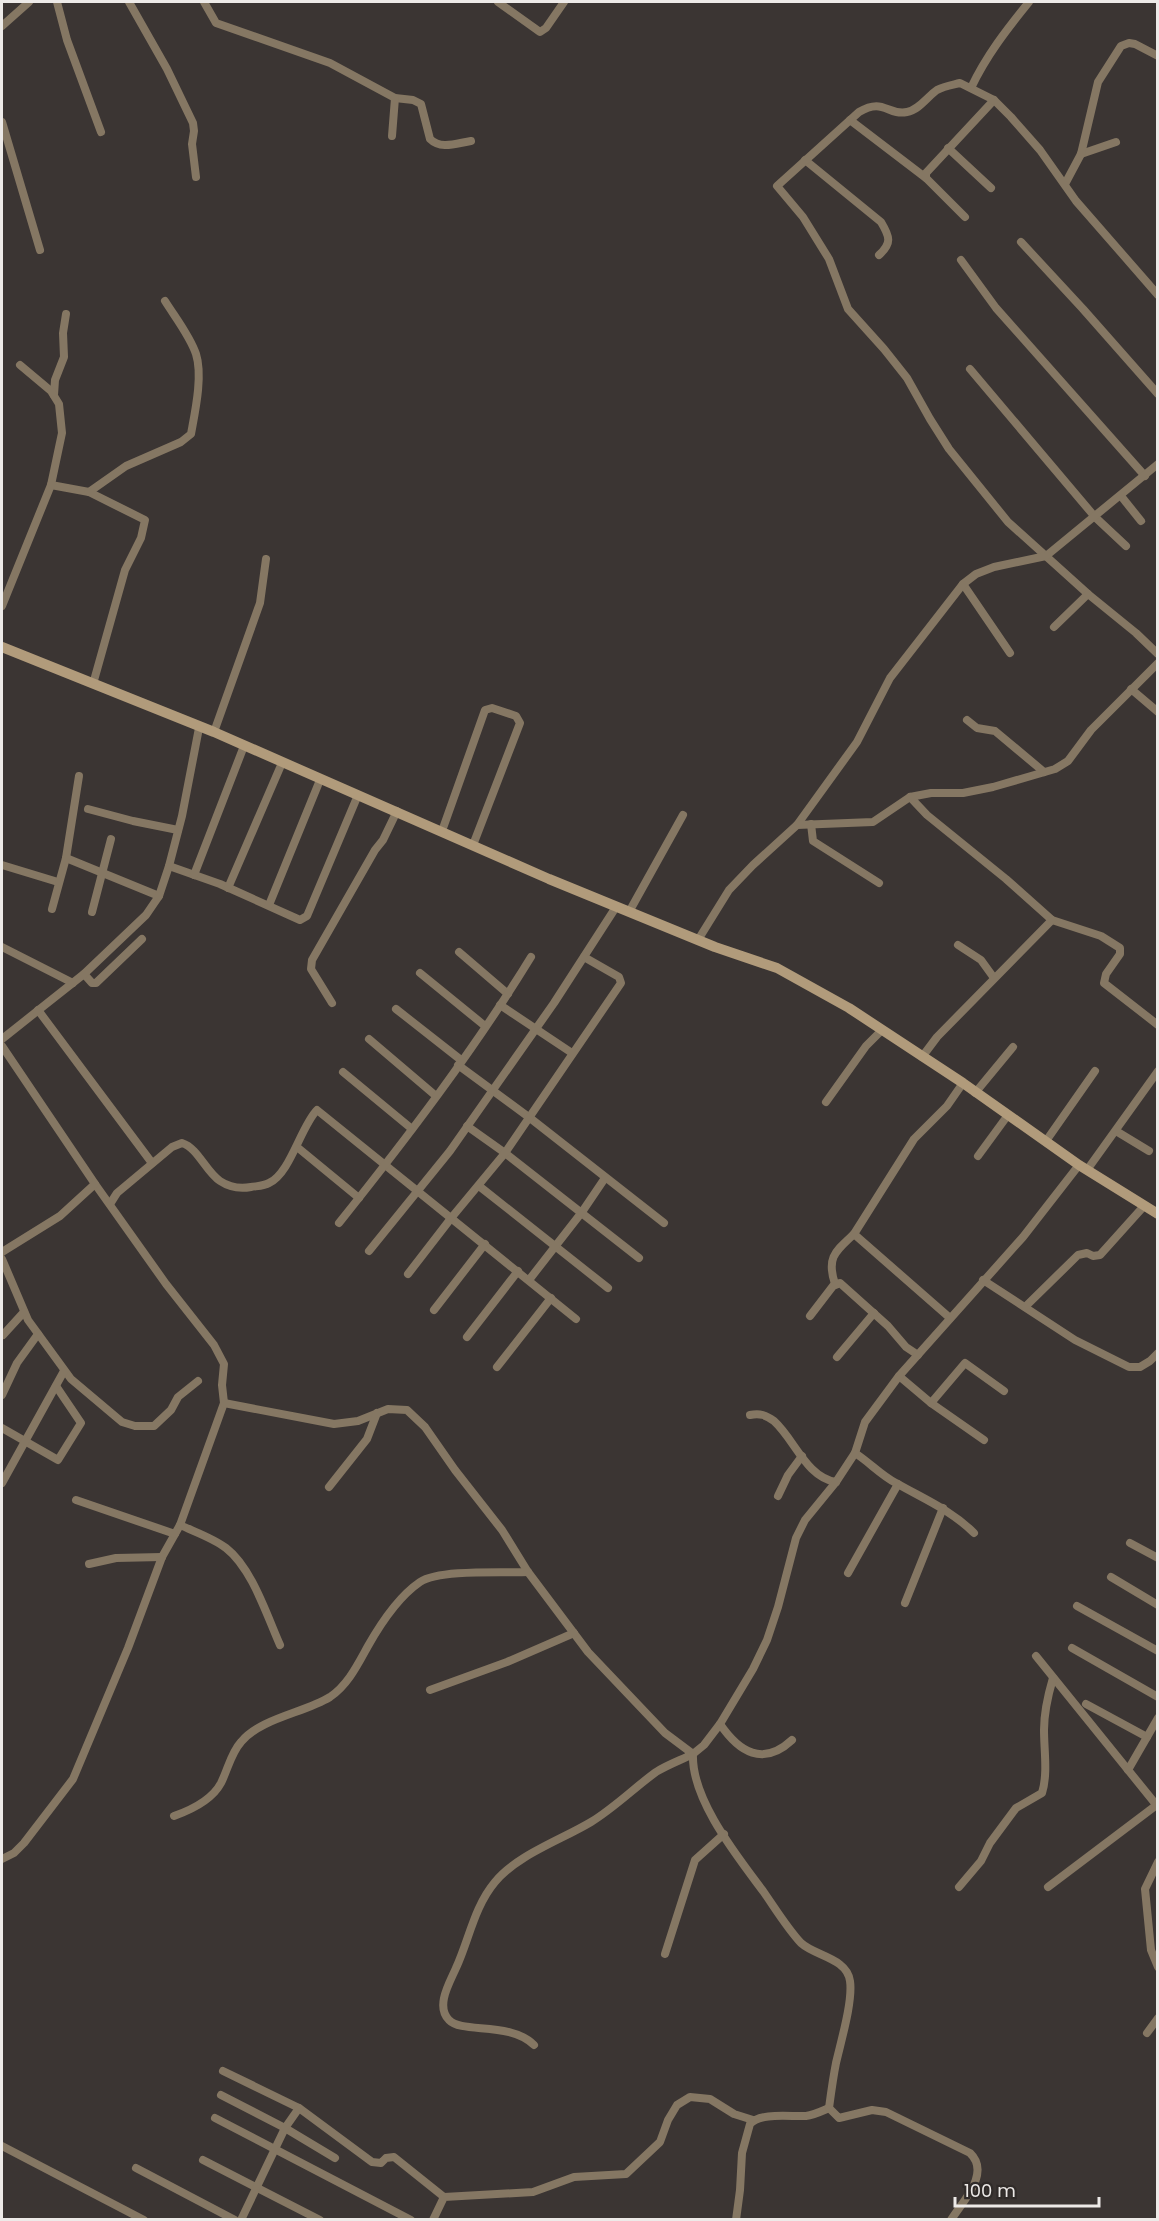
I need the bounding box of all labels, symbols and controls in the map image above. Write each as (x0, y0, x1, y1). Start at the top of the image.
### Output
scale bar (955, 2170, 1099, 2208)
text: 100 m (964, 2178, 1016, 2203)

